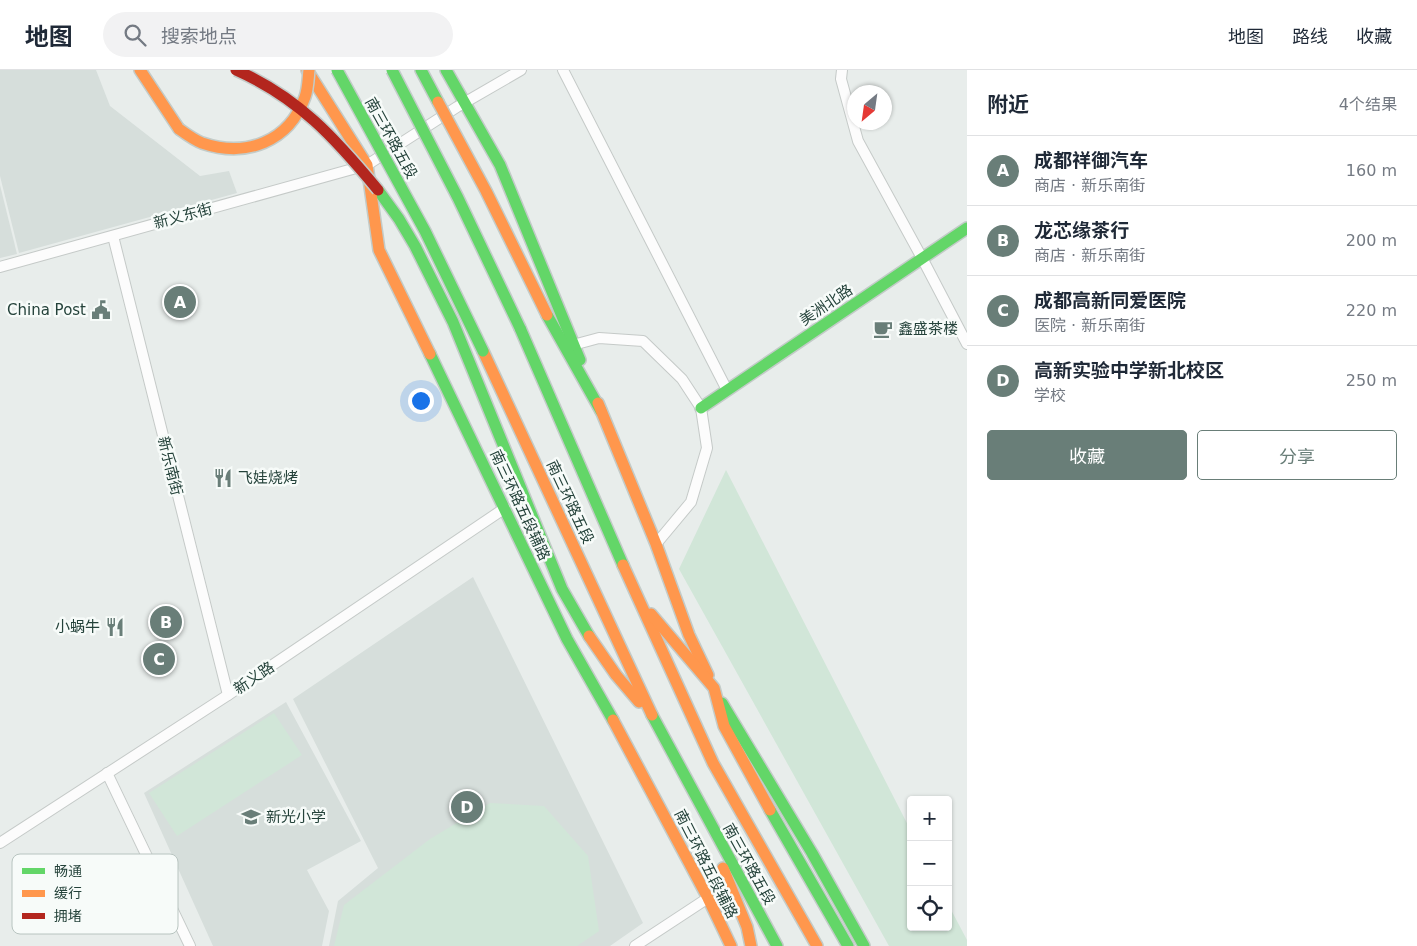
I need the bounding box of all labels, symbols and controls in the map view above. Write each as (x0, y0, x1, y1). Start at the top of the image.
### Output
search box (103, 12, 453, 57)
icon: search (121, 21, 149, 49)
text: 地图 (25, 23, 73, 51)
text: 搜索地点 (161, 25, 237, 47)
text: 地图 (1228, 26, 1264, 47)
text: 路线 (1292, 26, 1328, 47)
text: 收藏 (1356, 26, 1392, 47)
north arrow (847, 85, 892, 130)
text: 附近 (987, 93, 1029, 117)
street label: 南三环路五段 (361, 94, 421, 182)
text: 4个结果 (1339, 95, 1397, 114)
text: 成都祥御汽车 (1034, 149, 1148, 171)
text: A (997, 161, 1009, 180)
text: 160 m (1346, 161, 1397, 180)
text: 商店 · 新乐南街 (1034, 176, 1145, 195)
street label: 新义东街 (152, 200, 214, 232)
text: 龙芯缘茶行 (1034, 219, 1129, 241)
text: B (997, 231, 1009, 250)
text: 200 m (1346, 231, 1397, 250)
text: 商店 · 新乐南街 (1034, 246, 1145, 265)
street label: 美洲北路 (796, 281, 856, 329)
pin: A (164, 283, 196, 321)
text: 成都高新同爱医院 (1034, 289, 1186, 311)
public building icon: China Post (90, 299, 112, 321)
place label: China Post (7, 301, 86, 319)
text: C (997, 301, 1009, 320)
text: 220 m (1346, 301, 1397, 320)
text: 医院 · 新乐南街 (1034, 316, 1145, 335)
cafe icon: 鑫盛茶楼 (872, 318, 894, 340)
place label: 鑫盛茶楼 (898, 320, 958, 338)
text: 高新实验中学新北校区 (1034, 359, 1224, 381)
text: D (996, 371, 1010, 390)
text: 250 m (1346, 371, 1397, 390)
text: 学校 (1034, 386, 1066, 405)
your location (408, 388, 434, 414)
button: 收藏 (987, 430, 1187, 480)
button: 分享 (1197, 430, 1397, 480)
street label: 新乐南街 (154, 435, 186, 497)
street label: 南三环路五段辅路 (486, 447, 554, 563)
street label: 南三环路五段 (543, 457, 597, 547)
restaurant icon: 飞娃烧烤 (212, 467, 234, 489)
place label: 飞娃烧烤 (238, 469, 298, 487)
pin: B (150, 603, 182, 641)
restaurant icon: 小蜗牛 (104, 616, 126, 638)
place label: 小蜗牛 (55, 618, 100, 636)
pin: C (143, 640, 175, 678)
street label: 新义路 (230, 658, 278, 698)
pin: D (451, 788, 483, 826)
map controls (907, 796, 952, 931)
button: + (907, 796, 952, 841)
school or university icon: 新光小学 (240, 806, 262, 828)
street label: 南三环路五段辅路 (671, 806, 741, 922)
place label: 新光小学 (266, 808, 326, 826)
street label: 南三环路五段 (719, 820, 779, 908)
button: − (907, 841, 952, 886)
legend (12, 854, 178, 934)
text: 畅通 (54, 863, 82, 879)
text: 缓行 (54, 885, 82, 901)
button: locate (907, 886, 952, 931)
text: 拥堵 (54, 908, 82, 924)

